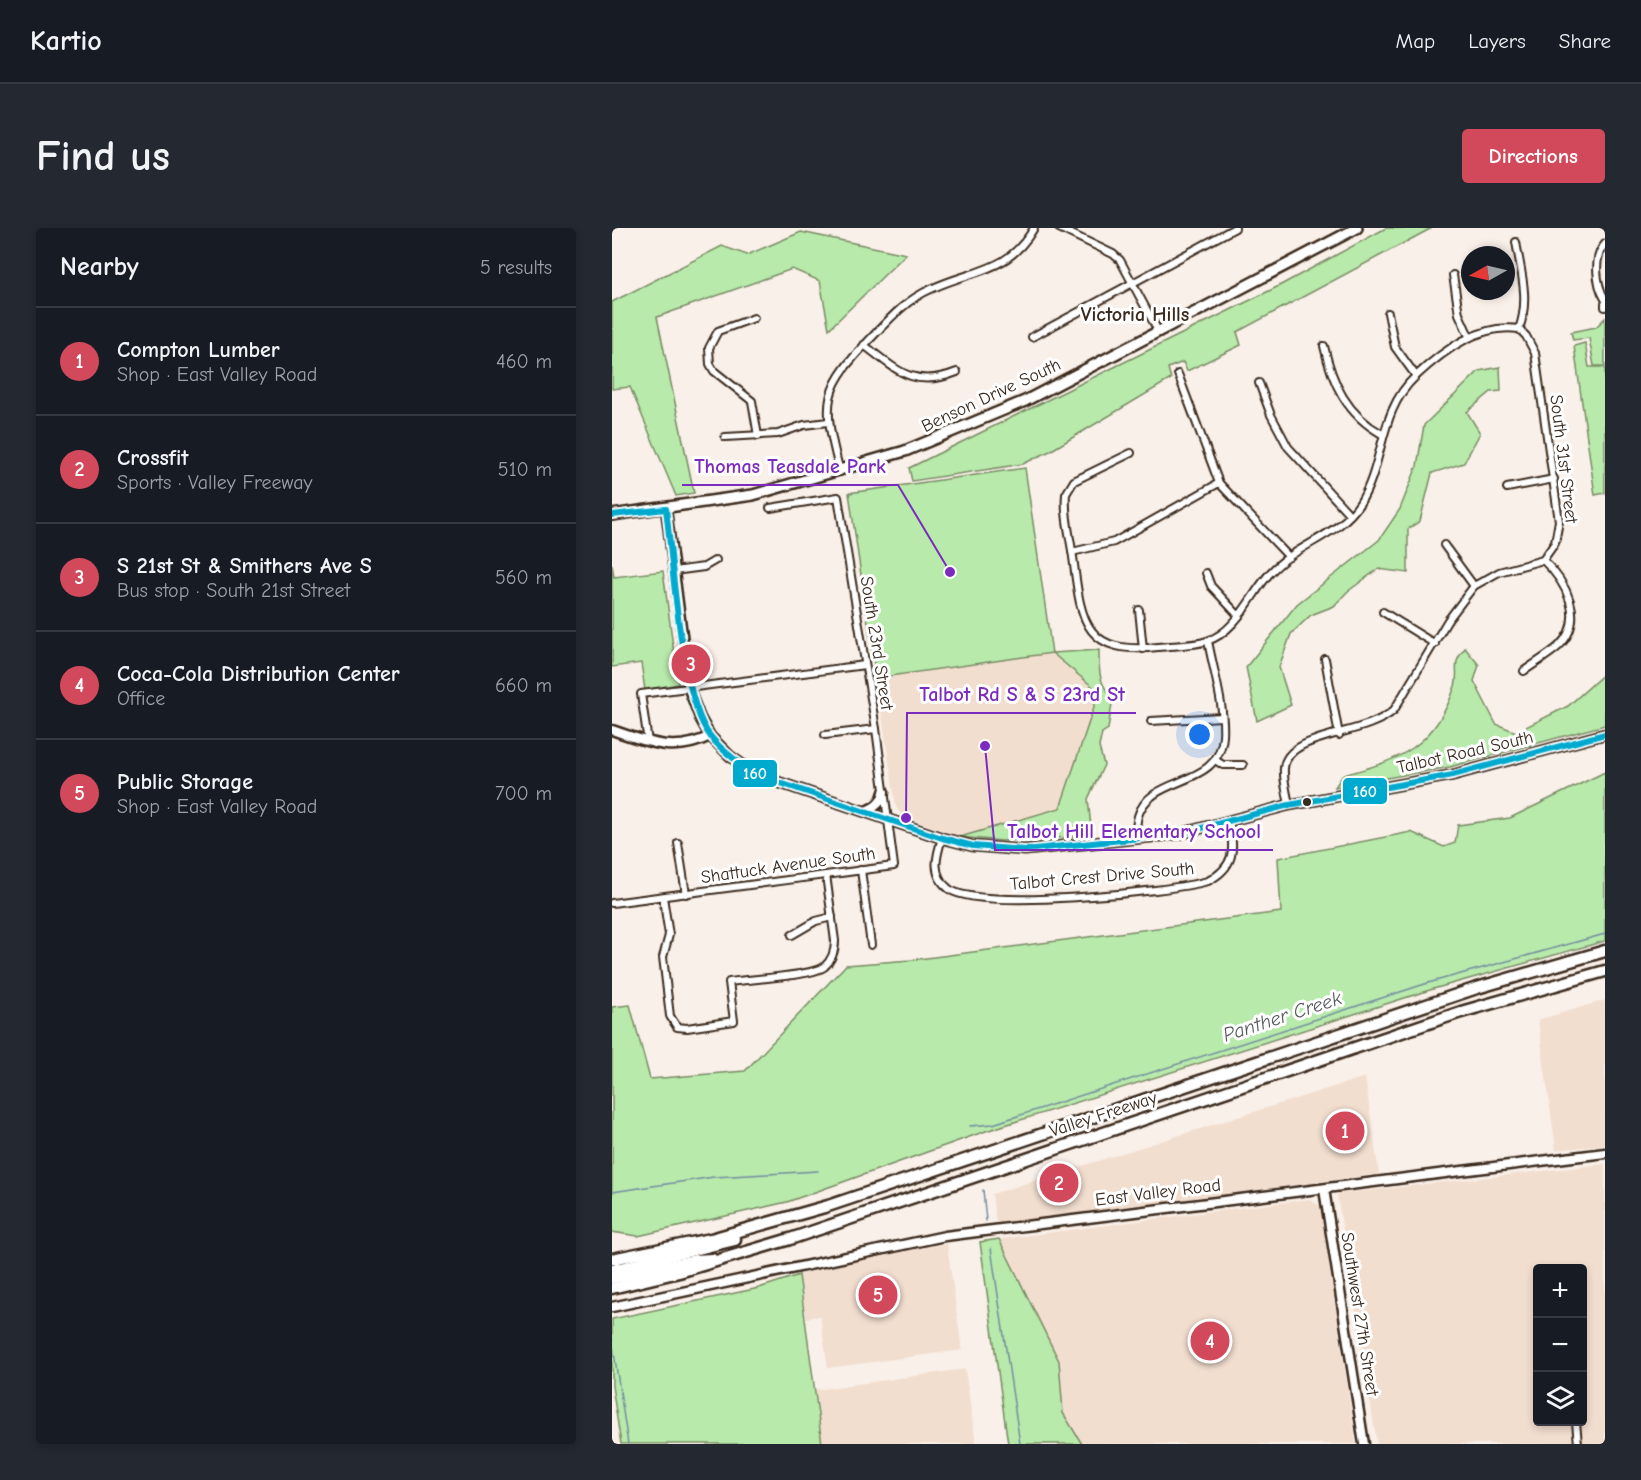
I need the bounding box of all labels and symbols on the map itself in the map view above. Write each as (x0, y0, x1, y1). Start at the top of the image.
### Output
north arrow (1461, 246, 1515, 300)
district label: Victoria Hills (1081, 303, 1189, 326)
street label: Benson Drive South (918, 354, 1064, 437)
street label: South 31st Street (1545, 394, 1582, 525)
callout: Thomas Teasdale Park (682, 447, 898, 485)
text: Thomas Teasdale Park (694, 455, 886, 478)
street label: South 23rd Street (856, 575, 898, 712)
pin: 3 (672, 642, 710, 686)
callout: Talbot Rd S & S 23rd St (907, 675, 1136, 713)
text: Talbot Rd S & S 23rd St (919, 683, 1125, 706)
your location (1185, 720, 1214, 749)
street label: Talbot Road South (1395, 727, 1535, 778)
line badge: 160 (732, 759, 778, 788)
text: 160 (743, 765, 767, 783)
line badge: 160 (1342, 777, 1388, 805)
text: 160 (1353, 783, 1377, 801)
unlabelled marker (1301, 796, 1313, 808)
callout: Talbot Hill Elementary School (995, 812, 1273, 850)
text: Talbot Hill Elementary School (1007, 820, 1261, 843)
street label: Shattuck Avenue South (699, 843, 877, 888)
street label: Talbot Crest Drive South (1009, 858, 1195, 895)
water label: Panther Creek (1220, 986, 1345, 1046)
street label: Valley Freeway (1047, 1087, 1161, 1142)
pin: 1 (1326, 1108, 1364, 1154)
pin: 2 (1040, 1160, 1078, 1206)
street label: East Valley Road (1094, 1174, 1222, 1211)
street label: Southwest 27th Street (1336, 1231, 1383, 1398)
pin: 5 (858, 1272, 898, 1318)
pin: 4 (1190, 1318, 1230, 1364)

